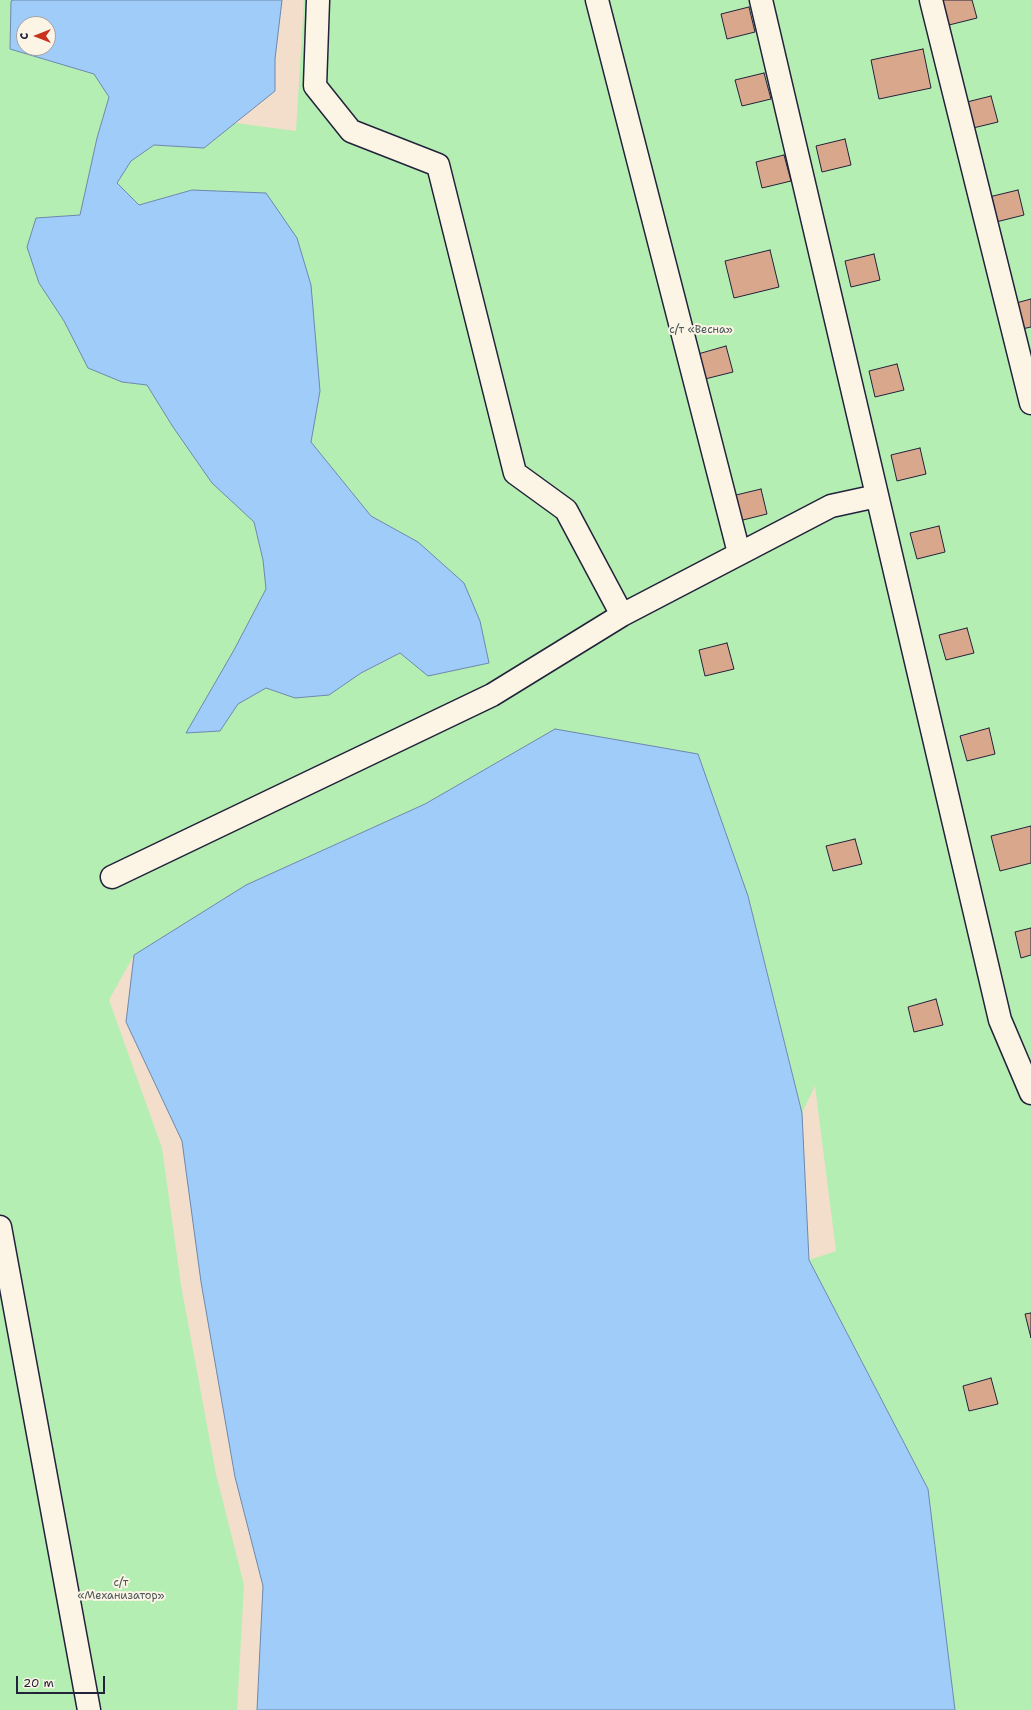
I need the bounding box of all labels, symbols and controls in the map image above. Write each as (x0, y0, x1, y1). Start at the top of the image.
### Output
north arrow (16, 16, 56, 56)
text: С (17, 33, 32, 39)
park label: с/т «Весна» (669, 323, 733, 337)
park label: с/т «Механизатор» (78, 1576, 164, 1602)
scale bar (18, 1668, 107, 1694)
text: 20 m (23, 1675, 54, 1691)

